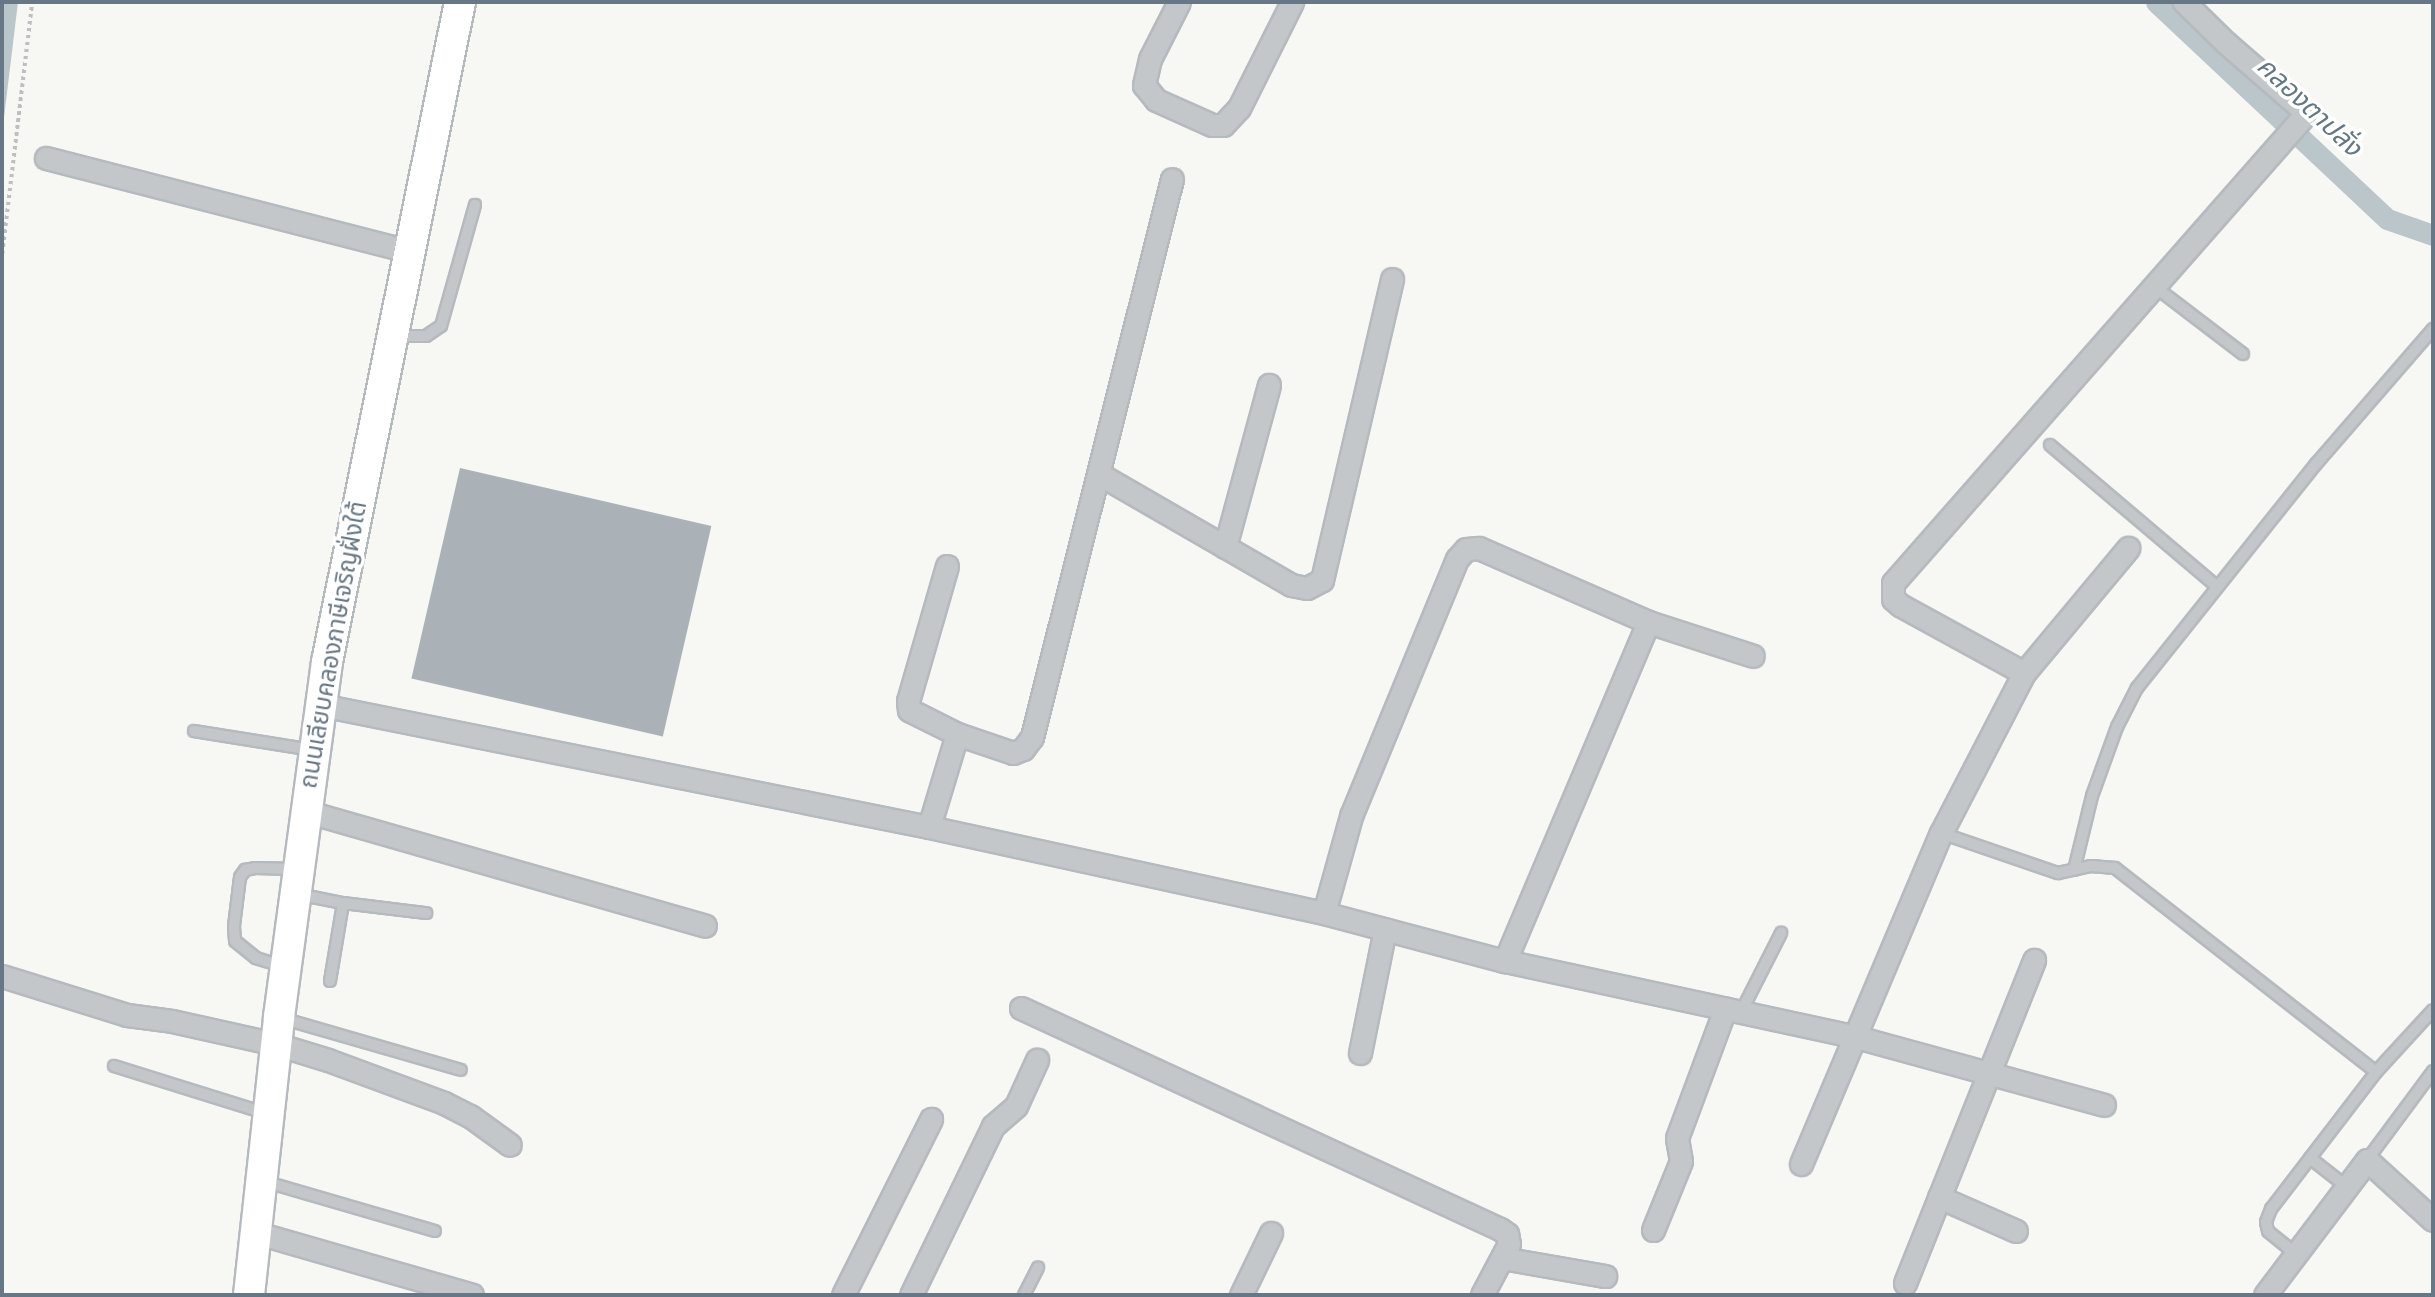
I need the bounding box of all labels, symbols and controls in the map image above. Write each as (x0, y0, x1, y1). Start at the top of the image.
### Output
water label: คลองตาปลั่ง (2250, 51, 2368, 163)
street label: ถนนเลียบคลองภาษีเจริญฝั่งใต้ (295, 499, 373, 791)

